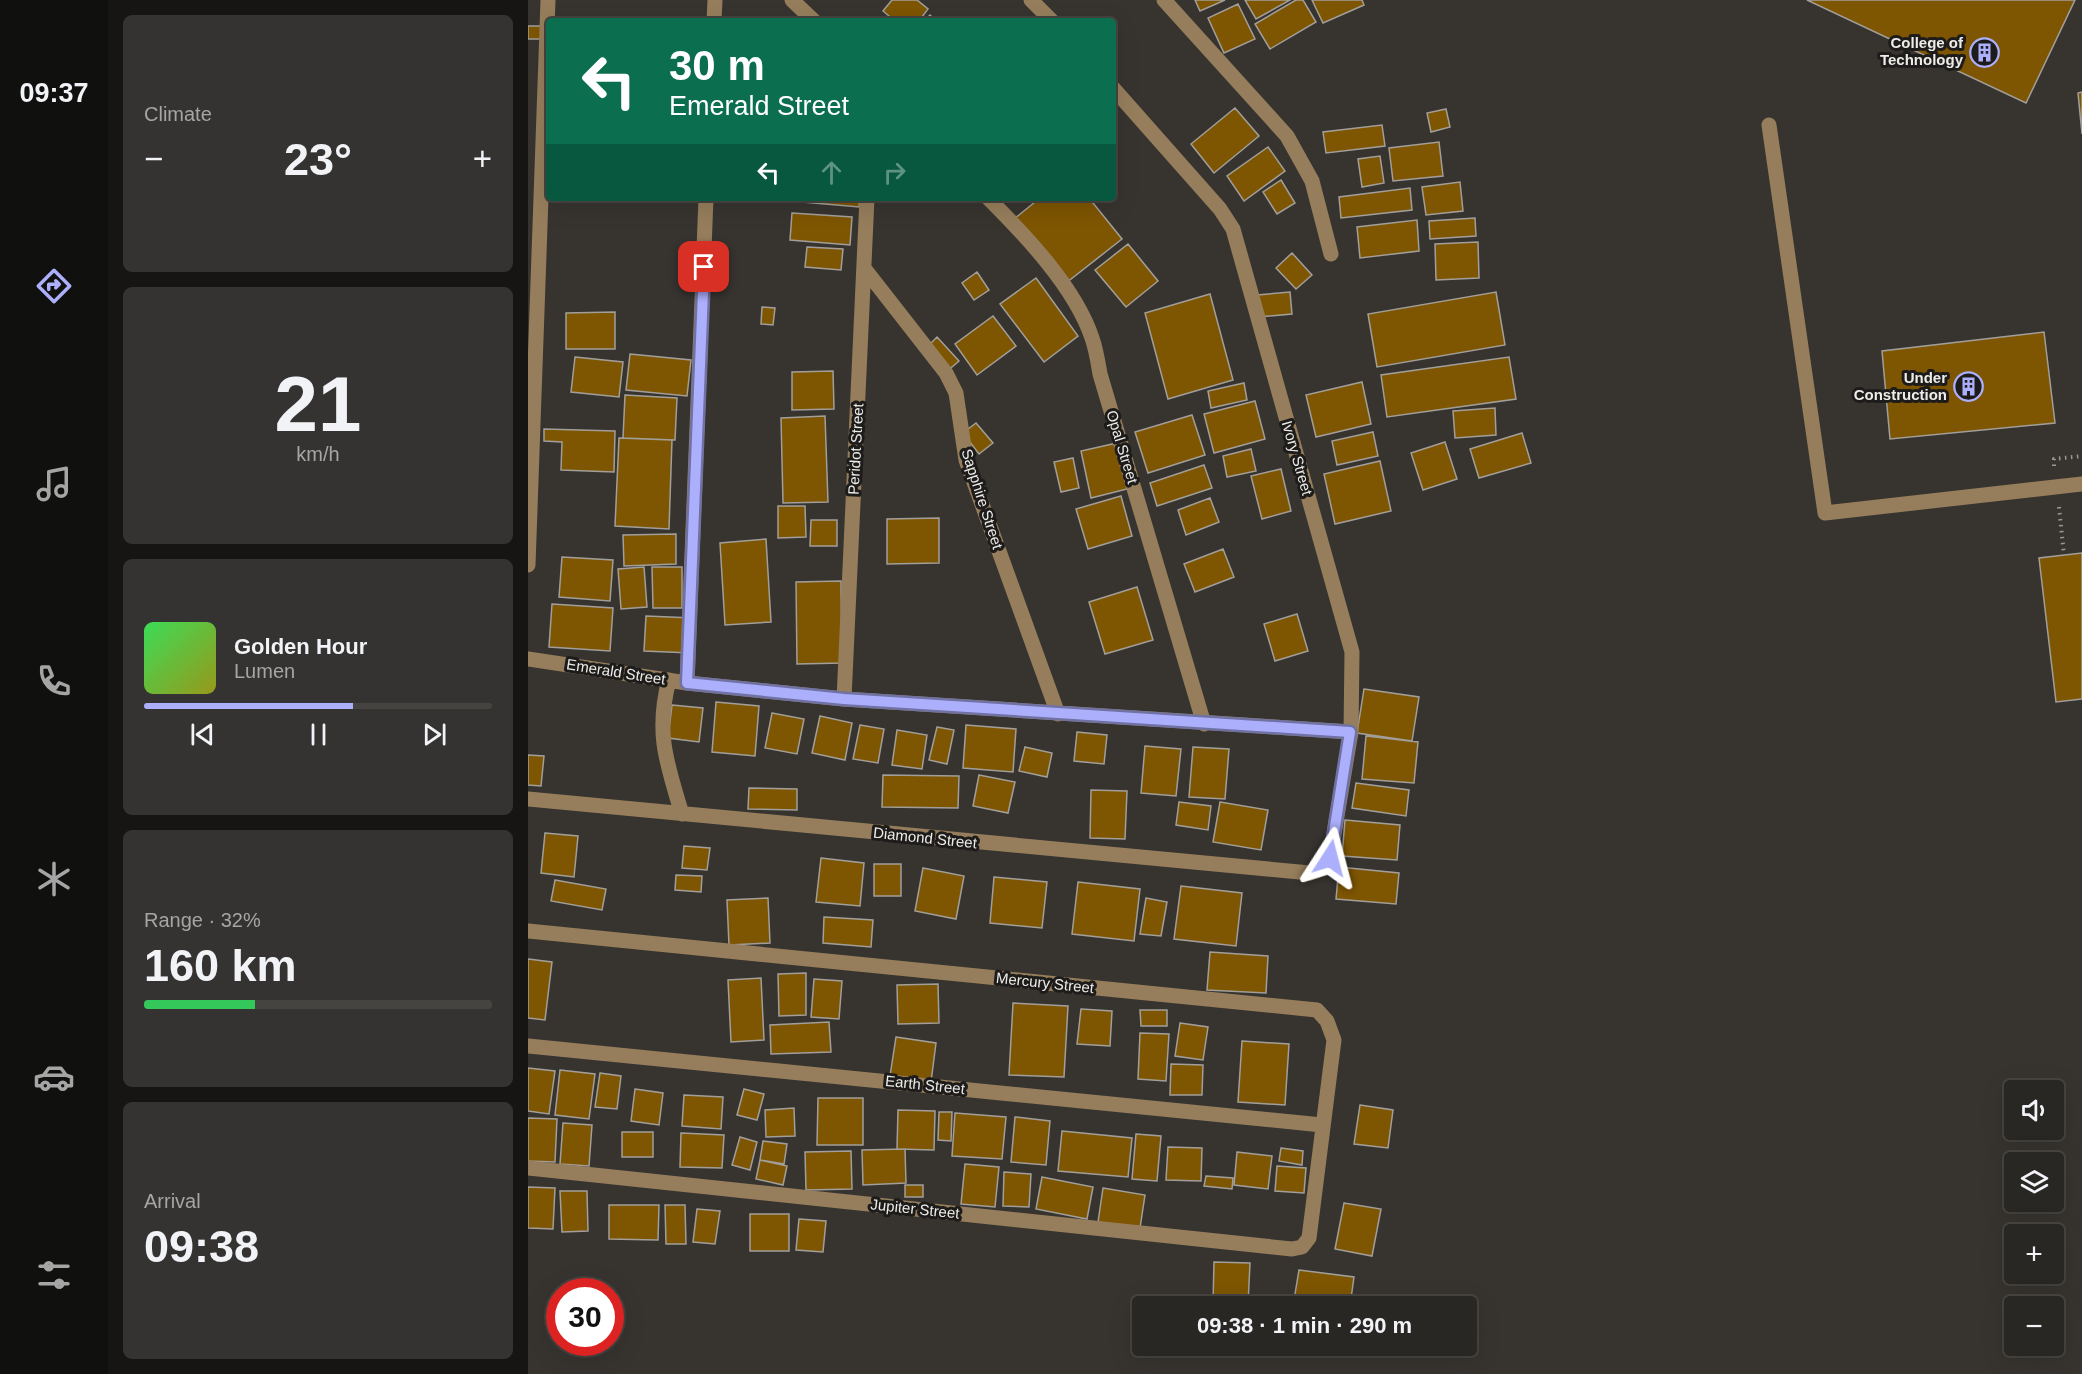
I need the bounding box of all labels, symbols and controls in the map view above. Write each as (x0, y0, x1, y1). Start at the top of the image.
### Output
place label: College of Technology (1880, 34, 1964, 68)
building icon: College of Technology (1968, 36, 2000, 68)
icon: left (570, 42, 648, 120)
text: 30 m (669, 42, 765, 89)
text: 09:37 (19, 78, 89, 108)
text: Emerald Street (669, 91, 849, 121)
text: Climate (144, 103, 212, 125)
text: 23° (284, 134, 352, 185)
text: − (144, 140, 163, 177)
text: + (473, 140, 492, 177)
icon: left (752, 156, 785, 189)
icon: ahead (815, 156, 848, 189)
icon: right (878, 156, 911, 189)
pin (678, 241, 729, 292)
icon: arrive (687, 250, 720, 283)
icon: directions (33, 265, 75, 307)
text: 21 (275, 360, 361, 448)
place label: Under Construction (1854, 369, 1947, 403)
building icon: Under Construction (1952, 371, 1984, 403)
street label: Peridot Street (845, 402, 866, 495)
street label: Opal Street (1103, 408, 1142, 486)
street label: Ivory Street (1279, 419, 1316, 498)
text: km/h (296, 443, 340, 465)
street label: Sapphire Street (958, 447, 1007, 552)
icon: music (33, 463, 75, 505)
text: Golden Hour (234, 634, 367, 659)
street label: Emerald Street (565, 655, 668, 688)
icon: phone (33, 660, 75, 702)
text: Lumen (234, 660, 295, 682)
icon: previous (186, 718, 219, 751)
icon: pause (302, 718, 335, 751)
icon: next (418, 718, 451, 751)
street label: Diamond Street (872, 824, 979, 851)
position arrow (1298, 826, 1362, 890)
icon: climate (33, 858, 75, 900)
text: Range · 32% (144, 909, 261, 931)
text: 160 km (144, 940, 297, 991)
street label: Mercury Street (995, 969, 1096, 996)
icon: car (33, 1056, 75, 1098)
street label: Earth Street (884, 1072, 967, 1097)
map controls (2004, 1080, 2064, 1356)
button: sound (2004, 1080, 2064, 1140)
button: layers (2004, 1152, 2064, 1212)
text: Arrival (144, 1190, 201, 1212)
street label: Jupiter Street (870, 1195, 961, 1222)
text: 09:38 (144, 1221, 259, 1272)
button: + (2004, 1224, 2064, 1284)
icon: filters (33, 1254, 75, 1296)
speed limit sign: 30 (546, 1278, 624, 1356)
button: − (2004, 1296, 2064, 1356)
text: 09:38 · 1 min · 290 m (1197, 1313, 1412, 1338)

